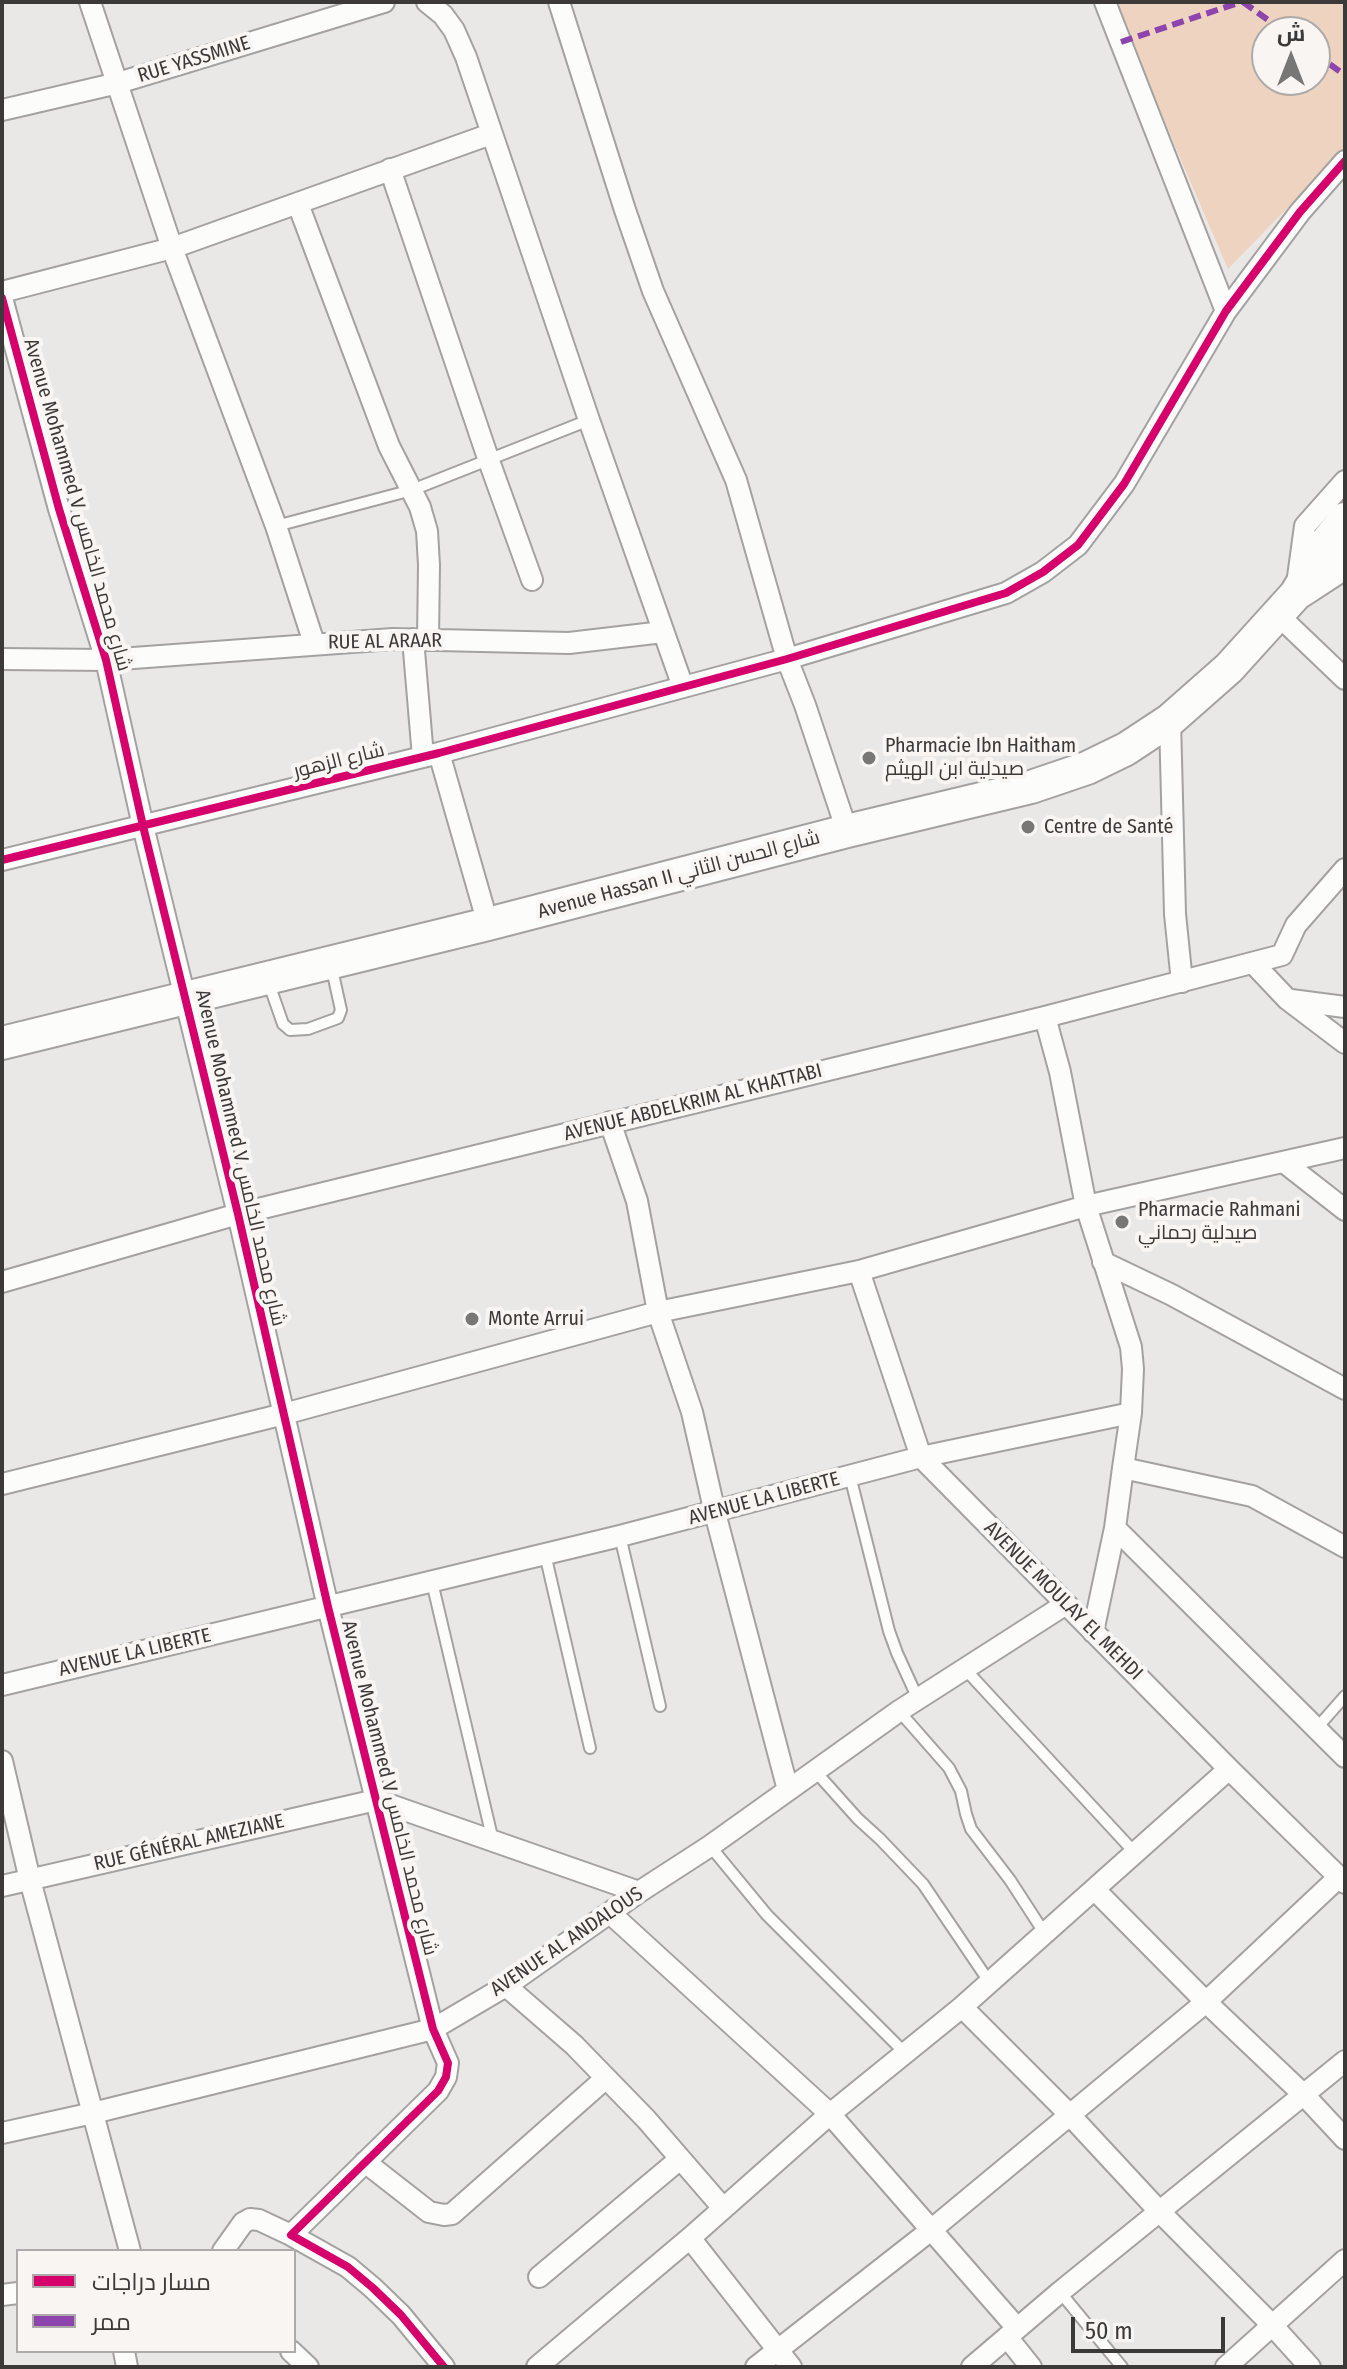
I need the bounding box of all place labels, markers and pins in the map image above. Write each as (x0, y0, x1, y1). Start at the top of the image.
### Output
place label: Pharmacie Ibn Haitham صيدلية ابن الهيثم (885, 734, 1076, 781)
marker: Pharmacie Ibn Haitham صيدلية ابن الهيثم (860, 749, 878, 767)
place label: Centre de Santé (1044, 815, 1173, 839)
marker: Centre de Santé (1019, 818, 1037, 836)
place label: Pharmacie Rahmani صيدلية رحماني (1138, 1198, 1301, 1245)
marker: Pharmacie Rahmani صيدلية رحماني (1113, 1213, 1131, 1231)
place label: Monte Arrui (488, 1307, 584, 1331)
marker: Monte Arrui (463, 1310, 481, 1328)

